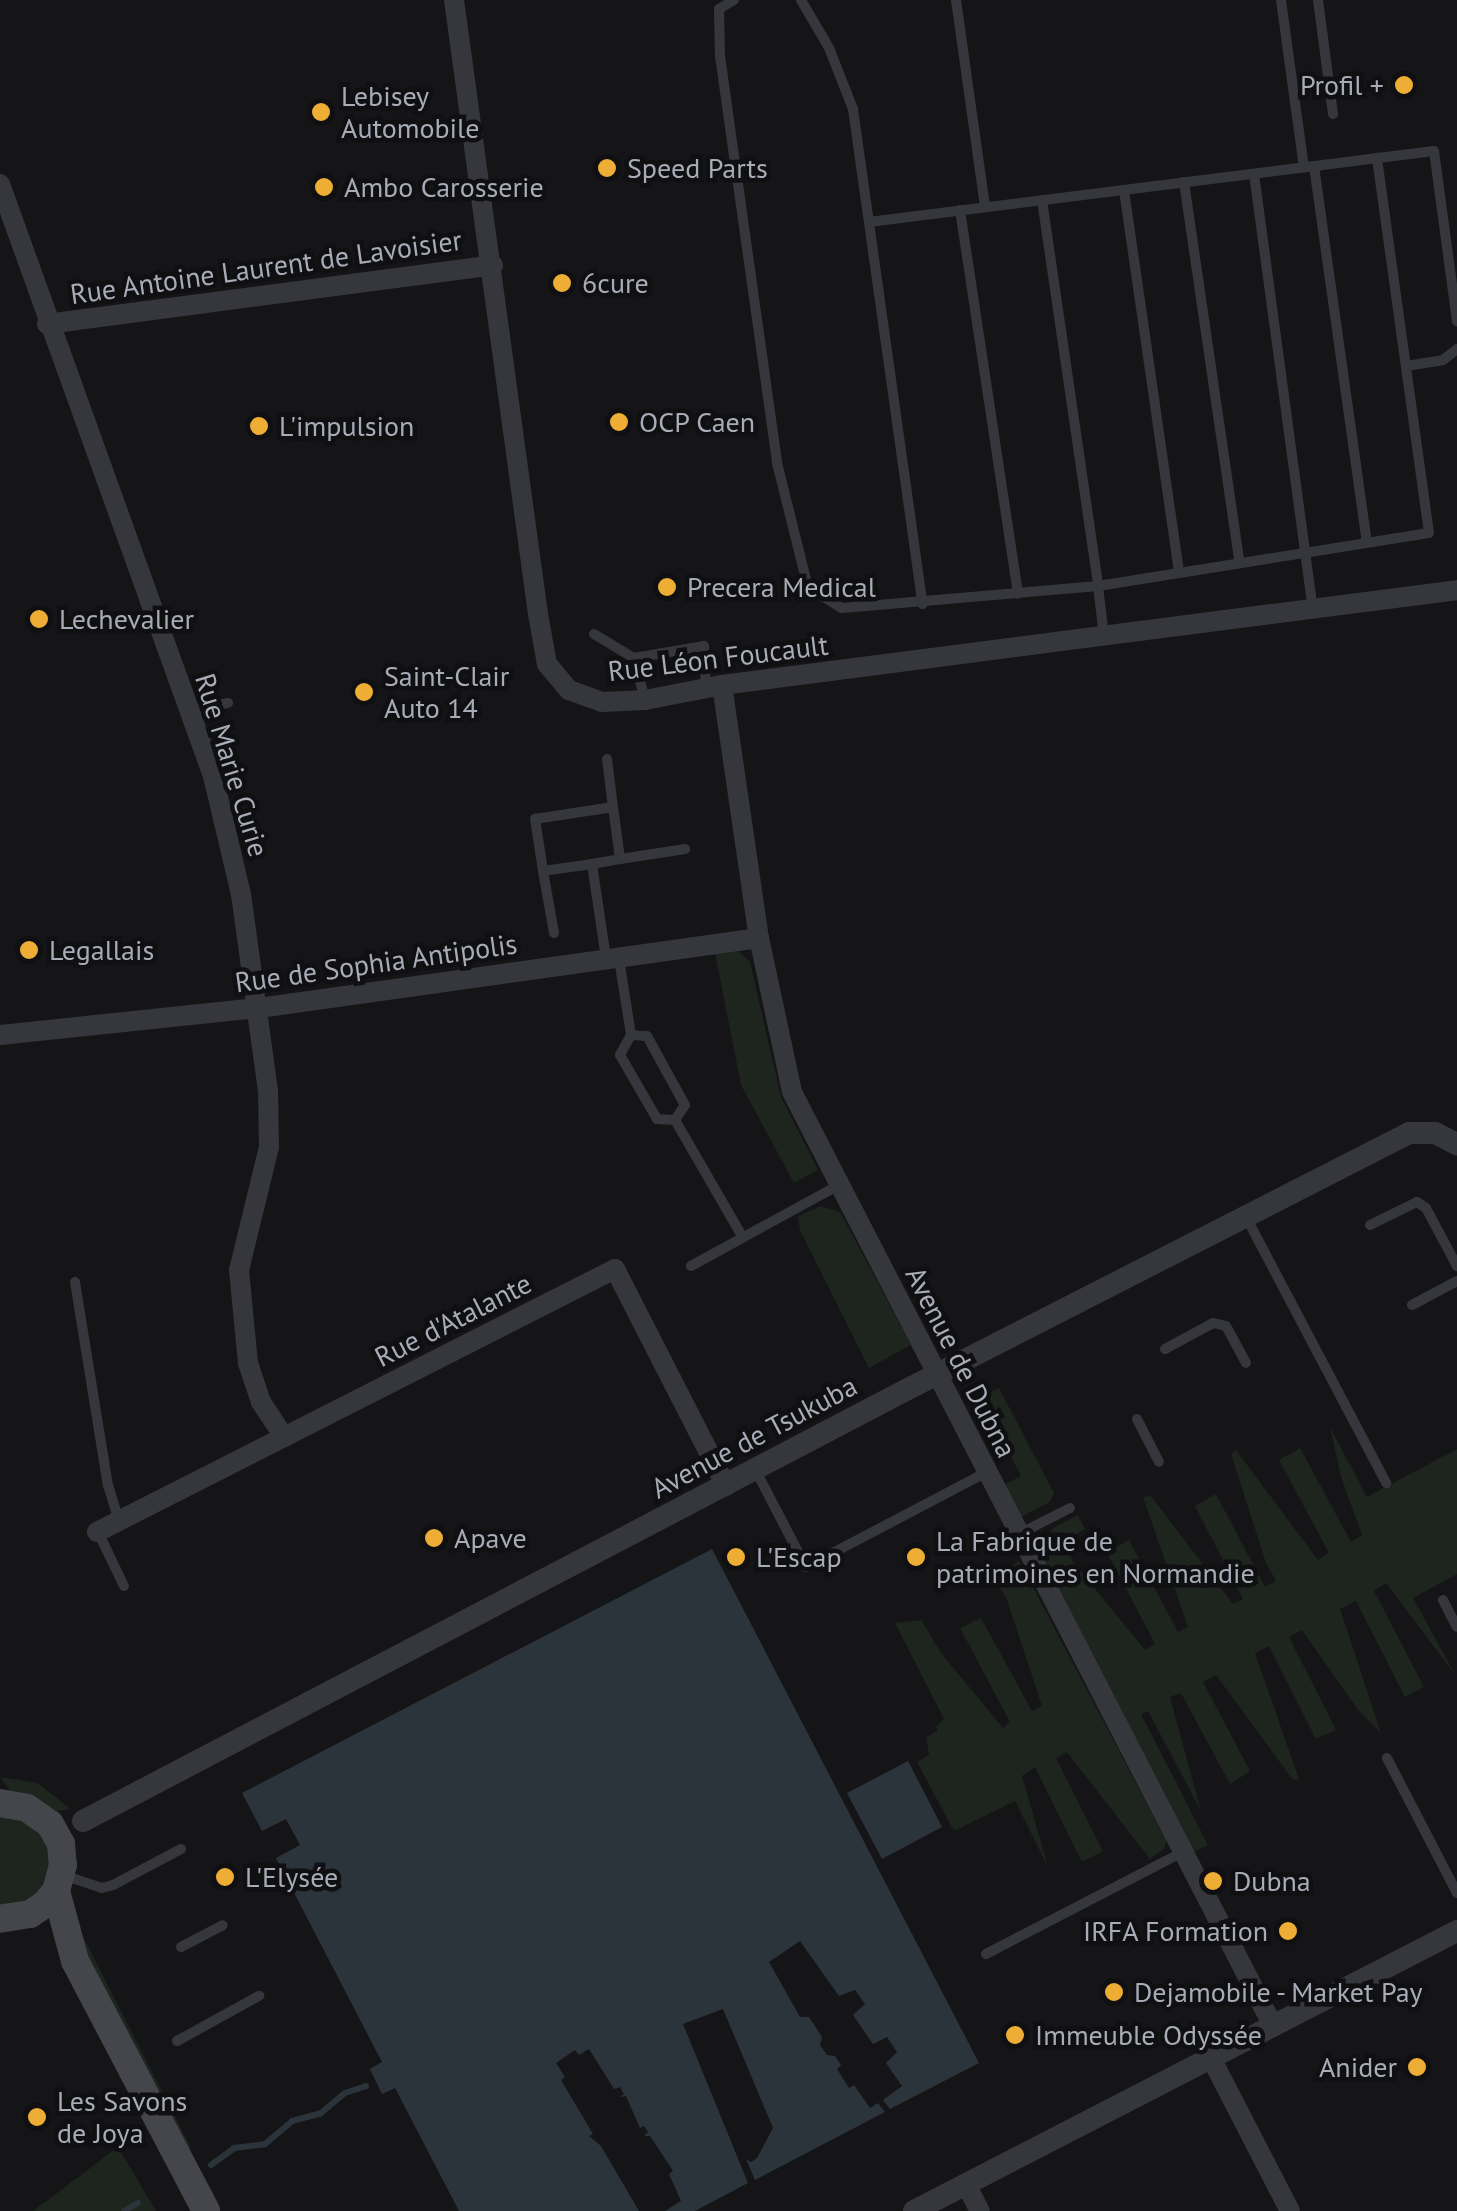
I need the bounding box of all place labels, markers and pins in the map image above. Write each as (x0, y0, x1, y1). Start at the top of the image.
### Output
place label: Profil + (1300, 68, 1384, 102)
marker: Profil + (1393, 74, 1415, 96)
place label: Lebisey Automobile (341, 79, 479, 145)
marker: Lebisey Automobile (310, 101, 332, 123)
place label: Speed Parts (627, 151, 768, 185)
marker: Speed Parts (596, 157, 618, 179)
place label: Ambo Carosserie (344, 170, 544, 204)
marker: Ambo Carosserie (313, 176, 335, 198)
place label: 6cure (582, 266, 649, 300)
marker: 6cure (551, 272, 573, 294)
place label: OCP Caen (639, 405, 756, 439)
place label: L'impulsion (279, 409, 414, 443)
marker: OCP Caen (608, 411, 630, 433)
marker: L'impulsion (248, 415, 270, 437)
place label: Precera Medical (687, 570, 876, 604)
marker: Precera Medical (656, 576, 678, 598)
place label: Lechevalier (59, 602, 194, 636)
marker: Lechevalier (28, 608, 50, 630)
place label: Saint-Clair Auto 14 (384, 659, 509, 725)
marker: Saint-Clair Auto 14 (353, 681, 375, 703)
place label: Legallais (49, 933, 154, 967)
marker: Legallais (18, 939, 40, 961)
place label: Apave (454, 1521, 527, 1555)
place label: La Fabrique de patrimoines en Normandie (936, 1524, 1255, 1590)
marker: Apave (423, 1527, 445, 1549)
place label: L'Escap (756, 1540, 842, 1574)
marker: L'Escap (725, 1546, 747, 1568)
marker: La Fabrique de patrimoines en Normandie (905, 1546, 927, 1568)
place label: L'Elysée (245, 1860, 338, 1894)
place label: Dubna (1233, 1864, 1311, 1898)
marker: L'Elysée (214, 1866, 236, 1888)
marker: Dubna (1202, 1870, 1224, 1892)
place label: IRFA Formation (1082, 1914, 1268, 1948)
marker: IRFA Formation (1277, 1920, 1299, 1942)
place label: Dejamobile - Market Pay (1134, 1975, 1427, 2009)
marker: Dejamobile - Market Pay (1103, 1981, 1125, 2003)
place label: Immeuble Odyssée (1035, 2018, 1262, 2052)
marker: Immeuble Odyssée (1004, 2024, 1026, 2046)
place label: Anider (1319, 2050, 1397, 2084)
marker: Anider (1406, 2056, 1428, 2078)
place label: Les Savons de Joya (57, 2084, 187, 2150)
marker: Les Savons de Joya (26, 2106, 48, 2128)

